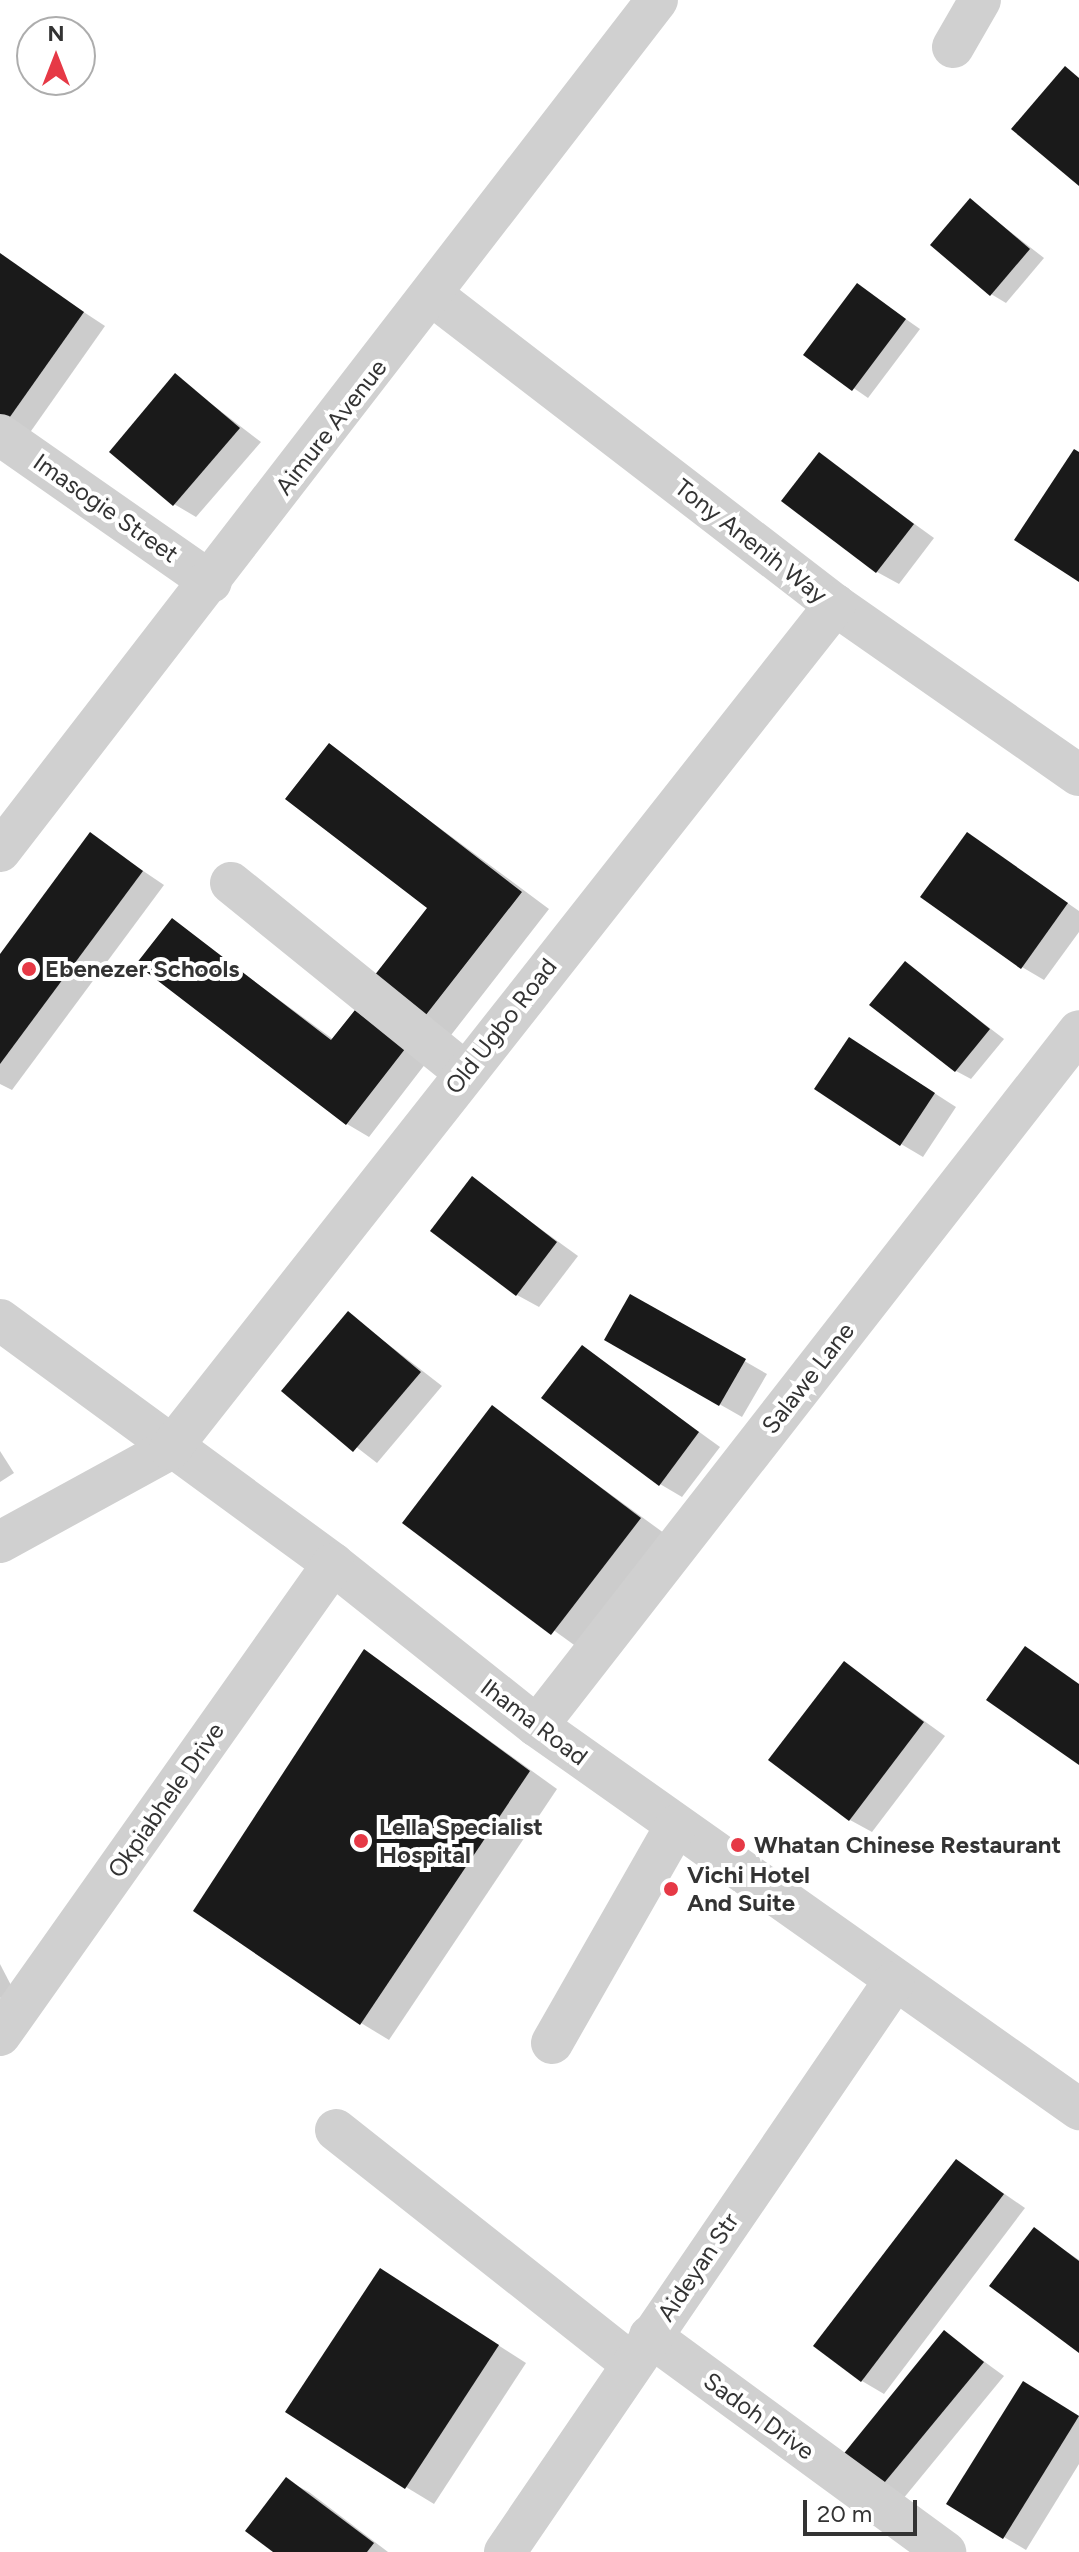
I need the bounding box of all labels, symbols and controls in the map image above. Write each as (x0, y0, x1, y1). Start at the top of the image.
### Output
north arrow (16, 16, 96, 96)
text: N (47, 20, 65, 47)
street label: Aimure Avenue (269, 354, 393, 500)
street label: Imasogie Street (28, 447, 184, 569)
street label: Tony Anenih Way (669, 473, 833, 609)
street label: Old Ugbo Road (439, 952, 563, 1100)
place label: Ebenezer Schools (45, 955, 240, 983)
marker: Ebenezer Schools (20, 960, 38, 978)
street label: Salawe Lane (756, 1317, 860, 1439)
street label: Ihama Road (475, 1673, 593, 1771)
street label: Okpiabhele Drive (102, 1717, 230, 1883)
place label: Lella Specialist Hospital (379, 1813, 543, 1869)
marker: Lella Specialist Hospital (350, 1830, 372, 1852)
place label: Whatan Chinese Restaurant (754, 1831, 1061, 1859)
marker: Whatan Chinese Restaurant (729, 1836, 747, 1854)
place label: Vichi Hotel And Suite (687, 1861, 810, 1917)
marker: Vichi Hotel And Suite (662, 1880, 680, 1898)
street label: Aideyan Str (651, 2207, 745, 2327)
street label: Sadoh Drive (698, 2366, 820, 2466)
scale bar (807, 2484, 921, 2534)
text: 20 m (817, 2499, 872, 2528)

